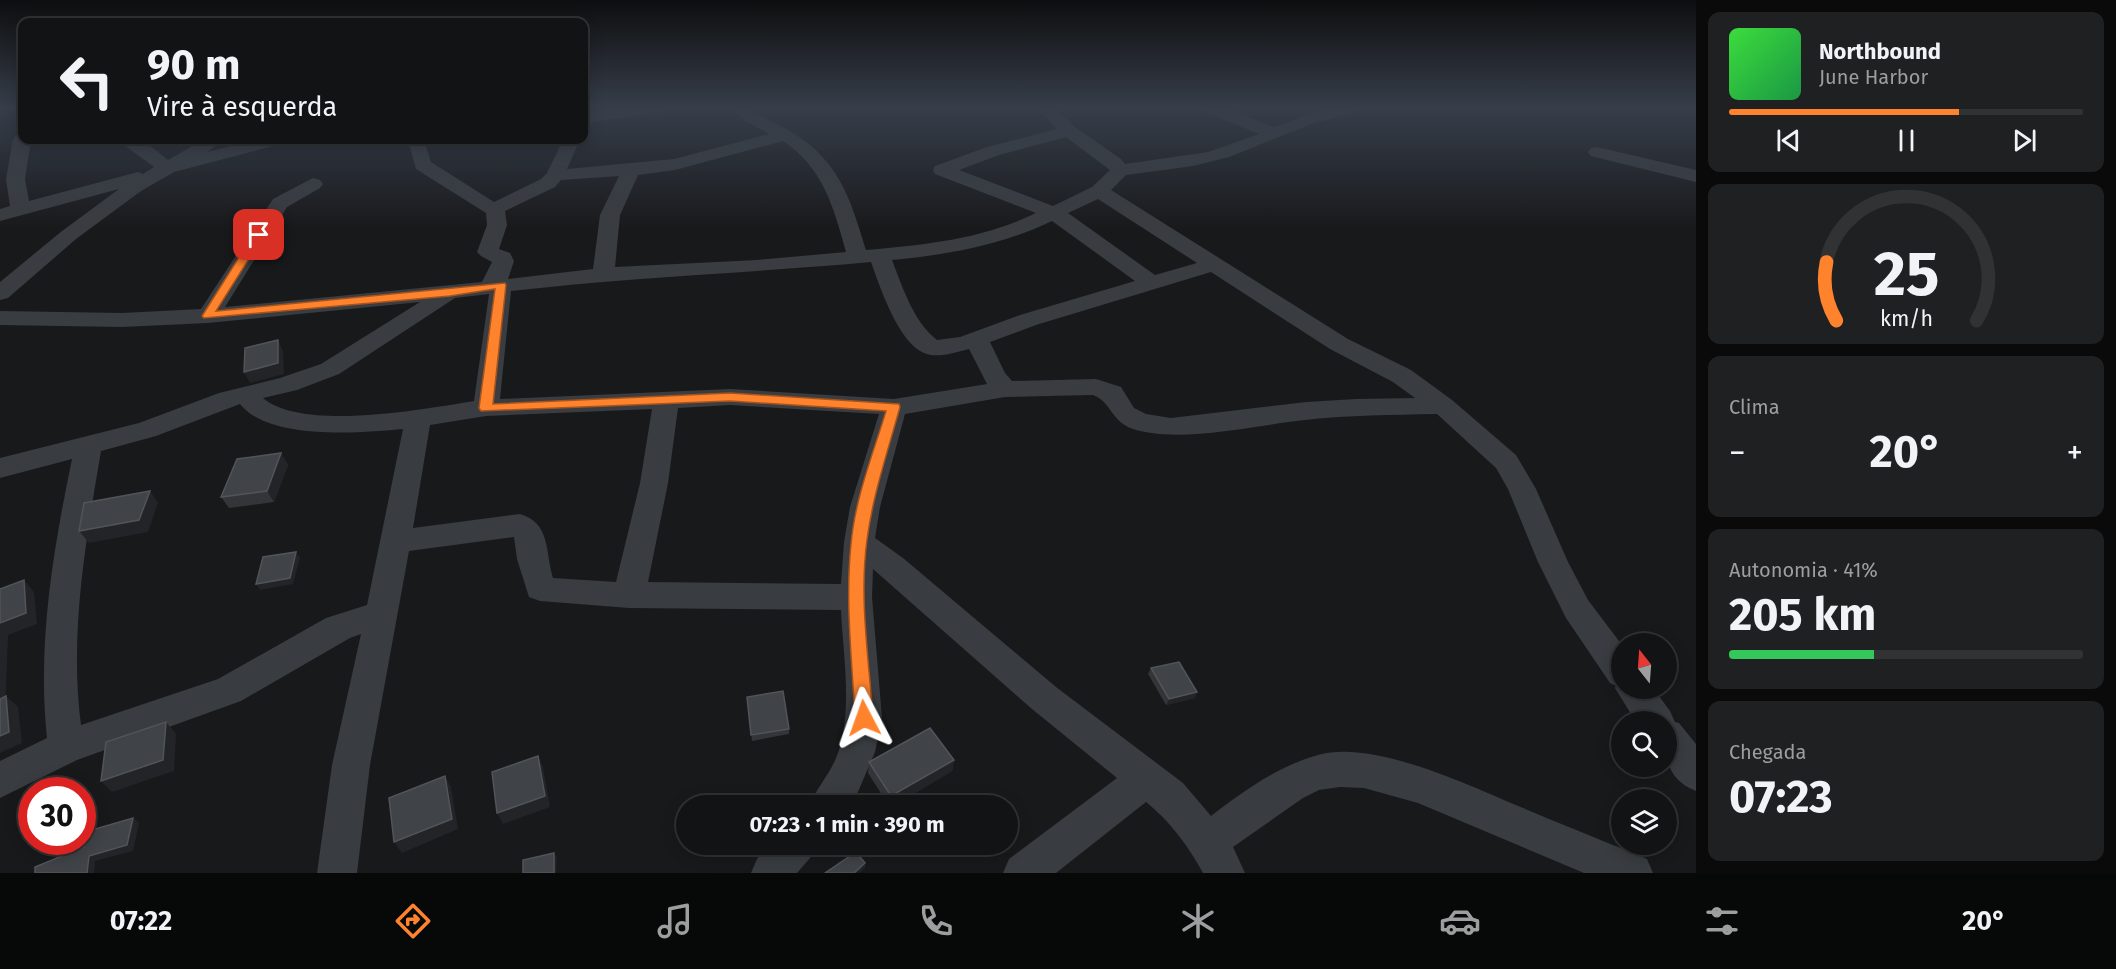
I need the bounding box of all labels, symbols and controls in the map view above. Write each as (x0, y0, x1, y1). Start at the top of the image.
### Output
text: Northbound (1819, 38, 1941, 65)
text: 90 m (147, 40, 241, 90)
icon: left (48, 42, 126, 120)
text: June Harbor (1819, 65, 1928, 89)
text: Vire à esquerda (147, 91, 337, 123)
icon: previous (1772, 124, 1805, 157)
icon: pause (1890, 124, 1923, 157)
icon: next (2008, 124, 2041, 157)
pin (233, 209, 284, 260)
icon: arrive (242, 218, 275, 251)
text: 25 (1873, 237, 1939, 312)
text: km/h (1879, 307, 1933, 333)
text: Clima (1729, 395, 1780, 419)
text: 20° (1869, 425, 1943, 479)
text: − (1729, 433, 1746, 473)
text: + (2067, 433, 2083, 473)
text: Autonomia · 41% (1729, 558, 1878, 582)
text: 205 km (1729, 588, 1876, 642)
north arrow (1611, 633, 1677, 699)
map controls (1611, 633, 1677, 855)
position arrow (832, 686, 896, 750)
button: search (1611, 711, 1677, 777)
text: Chegada (1729, 740, 1806, 764)
text: 07:23 (1729, 770, 1833, 824)
speed limit sign: 30 (18, 777, 96, 855)
button: layers (1611, 789, 1677, 855)
text: 07:23 · 1 min · 390 m (749, 811, 945, 838)
icon: directions (392, 900, 434, 942)
icon: music (654, 900, 696, 942)
icon: phone (915, 900, 957, 942)
icon: climate (1177, 900, 1219, 942)
icon: car (1439, 900, 1481, 942)
icon: filters (1701, 900, 1743, 942)
text: 07:22 (110, 905, 172, 937)
text: 20° (1962, 905, 2006, 937)

